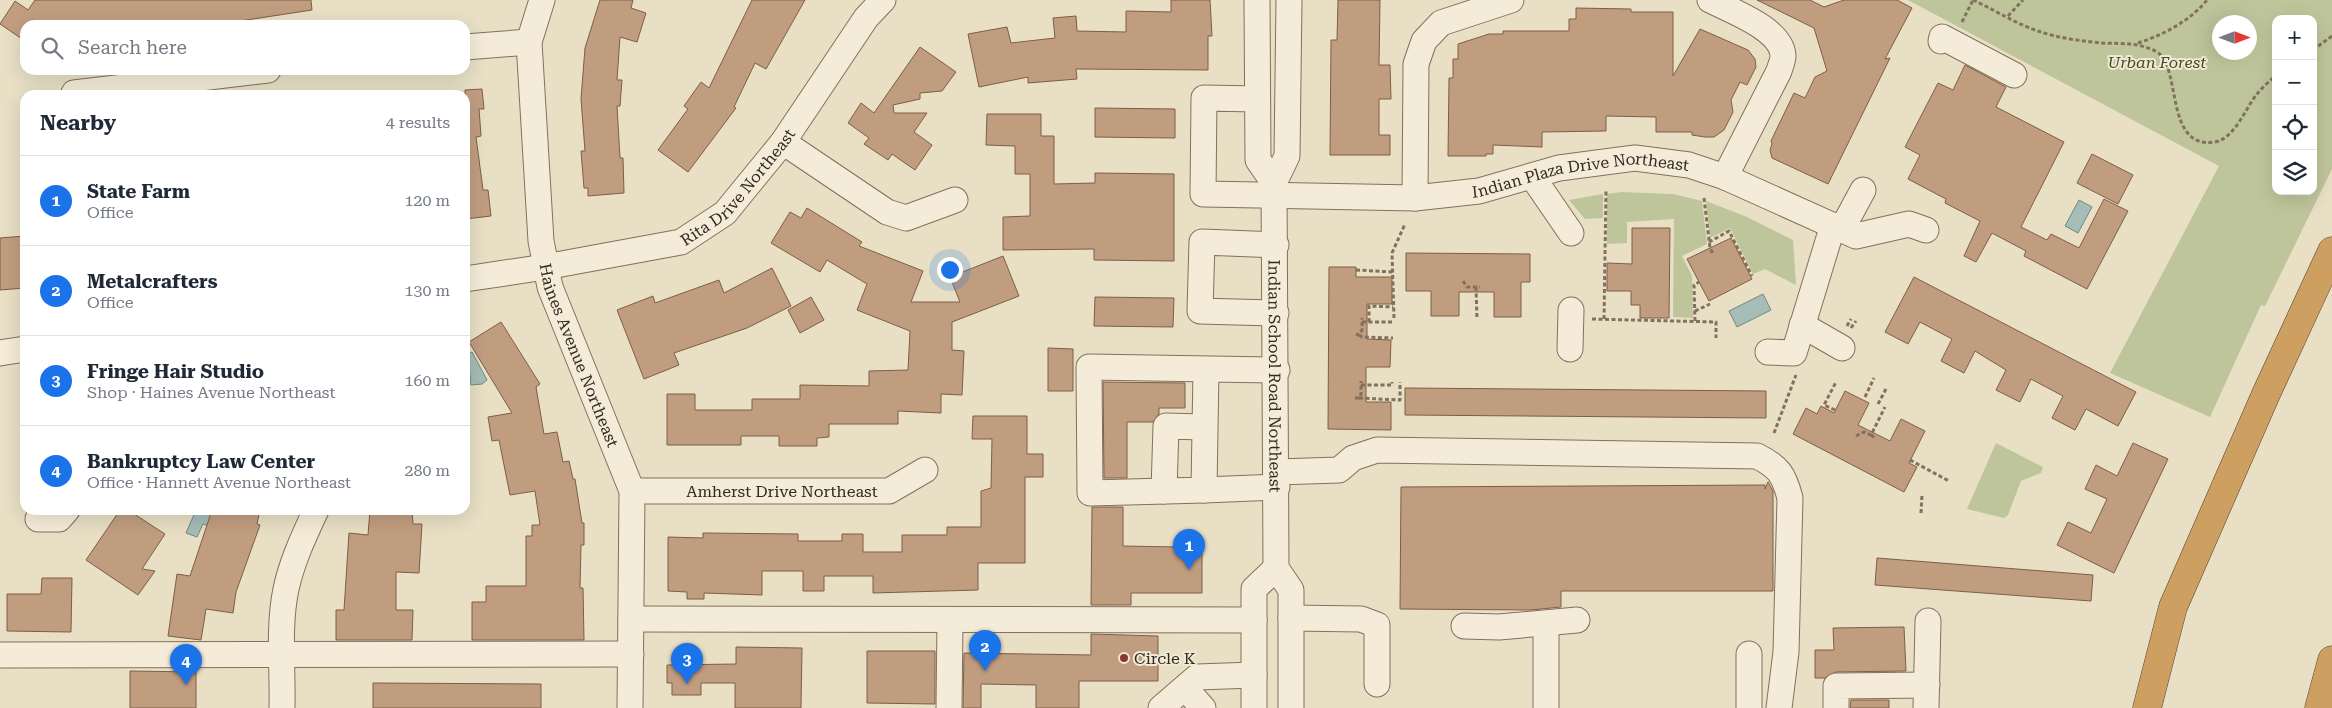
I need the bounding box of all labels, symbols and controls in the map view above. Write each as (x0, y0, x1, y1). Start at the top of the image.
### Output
north arrow (2212, 15, 2257, 60)
map controls (2272, 15, 2317, 195)
button: + (2272, 15, 2317, 60)
search box (20, 20, 470, 75)
icon: search (38, 34, 66, 62)
text: Search here (78, 36, 187, 59)
park label: Urban Forest (2108, 53, 2206, 72)
button: − (2272, 60, 2317, 105)
button: locate (2272, 105, 2317, 150)
text: Nearby (40, 111, 116, 135)
text: 4 results (386, 113, 450, 132)
street label: Rita Drive Northeast (677, 125, 799, 249)
street label: Indian Plaza Drive Northeast (1471, 149, 1690, 201)
button: layers (2272, 150, 2317, 195)
text: State Farm (87, 180, 190, 203)
text: 1 (52, 191, 60, 210)
text: 120 m (404, 191, 450, 210)
text: Office (87, 203, 133, 222)
your location (937, 257, 963, 283)
street label: Indian School Road Northeast (1265, 259, 1285, 493)
street label: Haines Avenue Northeast (536, 262, 623, 450)
text: Metalcrafters (87, 270, 218, 293)
text: 2 (52, 281, 60, 300)
text: 130 m (404, 281, 450, 300)
text: Office (87, 293, 133, 312)
text: Fringe Hair Studio (87, 360, 264, 383)
text: 3 (52, 371, 60, 390)
text: 160 m (404, 371, 450, 390)
text: Shop · Haines Avenue Northeast (87, 383, 335, 402)
text: Bankruptcy Law Center (87, 450, 315, 473)
text: 4 (52, 461, 60, 480)
text: 280 m (404, 461, 450, 480)
text: Office · Hannett Avenue Northeast (87, 473, 351, 492)
street label: Amherst Drive Northeast (686, 482, 878, 501)
pin: 1 (1173, 529, 1205, 570)
pin: 2 (969, 630, 1001, 671)
pin: 3 (671, 643, 703, 684)
pin: 4 (170, 644, 202, 685)
place label: Circle K (1134, 649, 1196, 668)
marker: Circle K (1118, 652, 1130, 664)

